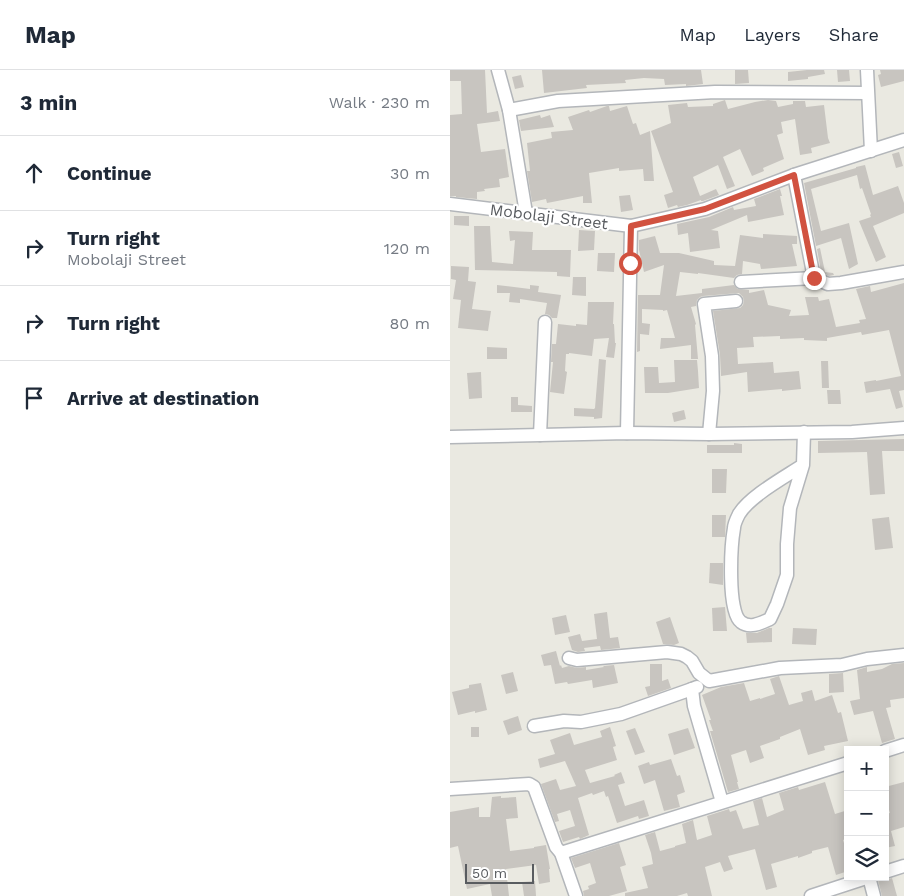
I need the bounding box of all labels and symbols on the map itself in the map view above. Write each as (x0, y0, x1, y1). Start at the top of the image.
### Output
street label: Mobolaji Street (489, 200, 609, 233)
route start (619, 252, 642, 275)
route end (803, 267, 826, 290)
scale bar (465, 861, 534, 884)

